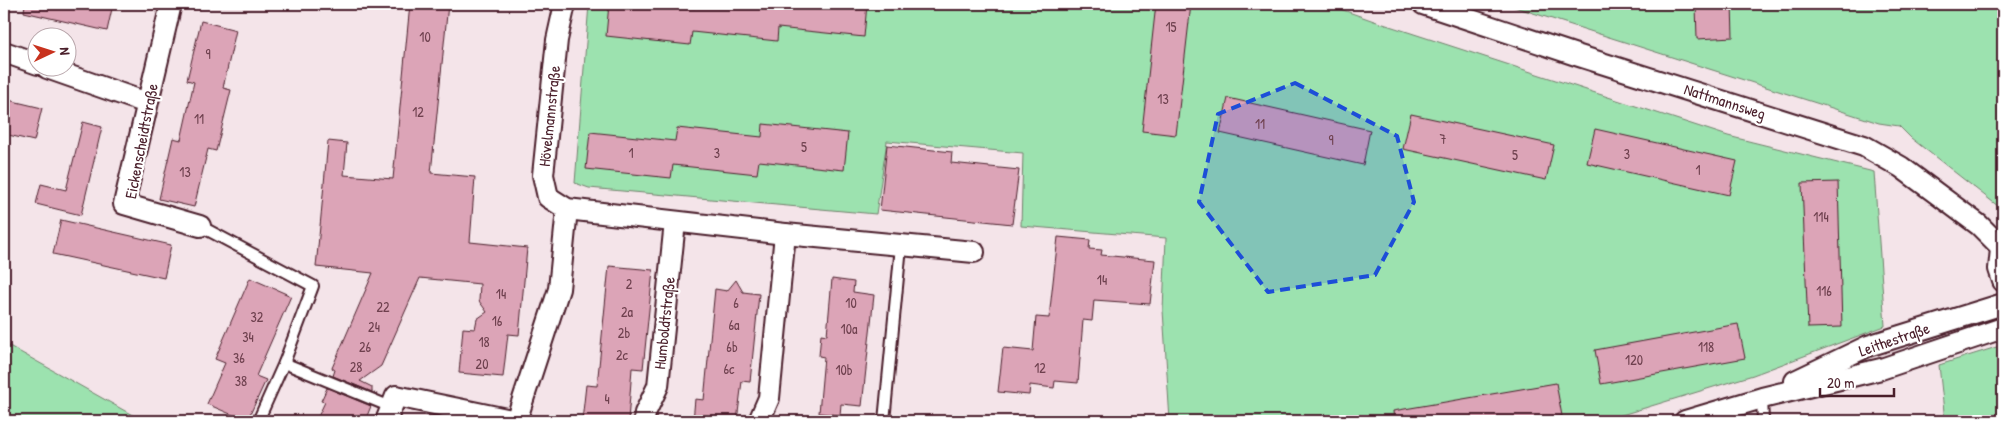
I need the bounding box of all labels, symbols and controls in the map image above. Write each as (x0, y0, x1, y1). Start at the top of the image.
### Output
house number: 15 (1165, 17, 1177, 36)
house number: 10 (419, 27, 431, 46)
north arrow (28, 28, 78, 78)
house number: 9 (205, 44, 211, 63)
text: N (56, 47, 75, 56)
street label: Hövelmannstraße (533, 64, 565, 168)
street label: Nattmannsweg (1681, 77, 1769, 125)
street label: Eickenscheidtstraße (119, 81, 163, 200)
house number: 13 (1157, 89, 1169, 108)
house number: 12 (412, 102, 424, 121)
house number: 11 (194, 109, 204, 128)
house number: 11 (1255, 114, 1265, 133)
house number: 7 (1440, 129, 1447, 148)
house number: 9 (1328, 130, 1334, 149)
house number: 5 (801, 137, 807, 156)
house number: 1 (628, 143, 634, 162)
house number: 3 (714, 143, 720, 162)
house number: 3 (1624, 144, 1630, 163)
house number: 5 (1512, 145, 1518, 164)
house number: 1 (1695, 160, 1701, 179)
house number: 13 (179, 162, 191, 181)
house number: 114 (1813, 207, 1829, 226)
house number: 14 (1097, 270, 1107, 289)
house number: 2 (626, 274, 633, 293)
street label: Humboldtstraße (648, 275, 680, 370)
house number: 116 (1816, 281, 1832, 300)
house number: 14 (496, 284, 506, 303)
house number: 6 (733, 293, 739, 312)
house number: 10 (845, 293, 857, 312)
house number: 22 (376, 297, 390, 316)
house number: 2a (621, 302, 634, 321)
house number: 32 (251, 307, 264, 326)
house number: 16 (492, 311, 503, 330)
house number: 6a (728, 315, 740, 334)
street label: Leithestraße (1856, 316, 1933, 361)
house number: 24 (368, 317, 380, 336)
house number: 10a (841, 319, 858, 338)
house number: 2b (618, 323, 630, 342)
house number: 34 (242, 327, 254, 346)
house number: 18 (478, 332, 490, 351)
house number: 26 (359, 337, 371, 356)
house number: 6b (726, 337, 738, 356)
house number: 118 (1698, 337, 1714, 356)
house number: 2c (616, 345, 629, 364)
house number: 36 (233, 348, 245, 367)
house number: 120 (1625, 350, 1643, 369)
house number: 20 (476, 354, 488, 373)
house number: 28 (350, 357, 362, 376)
house number: 12 (1034, 358, 1046, 377)
house number: 6c (723, 359, 735, 378)
house number: 10b (835, 360, 853, 379)
scale bar (1820, 365, 1893, 397)
house number: 38 (235, 371, 247, 390)
text: 20 m (1827, 372, 1854, 393)
house number: 4 (604, 389, 610, 408)

